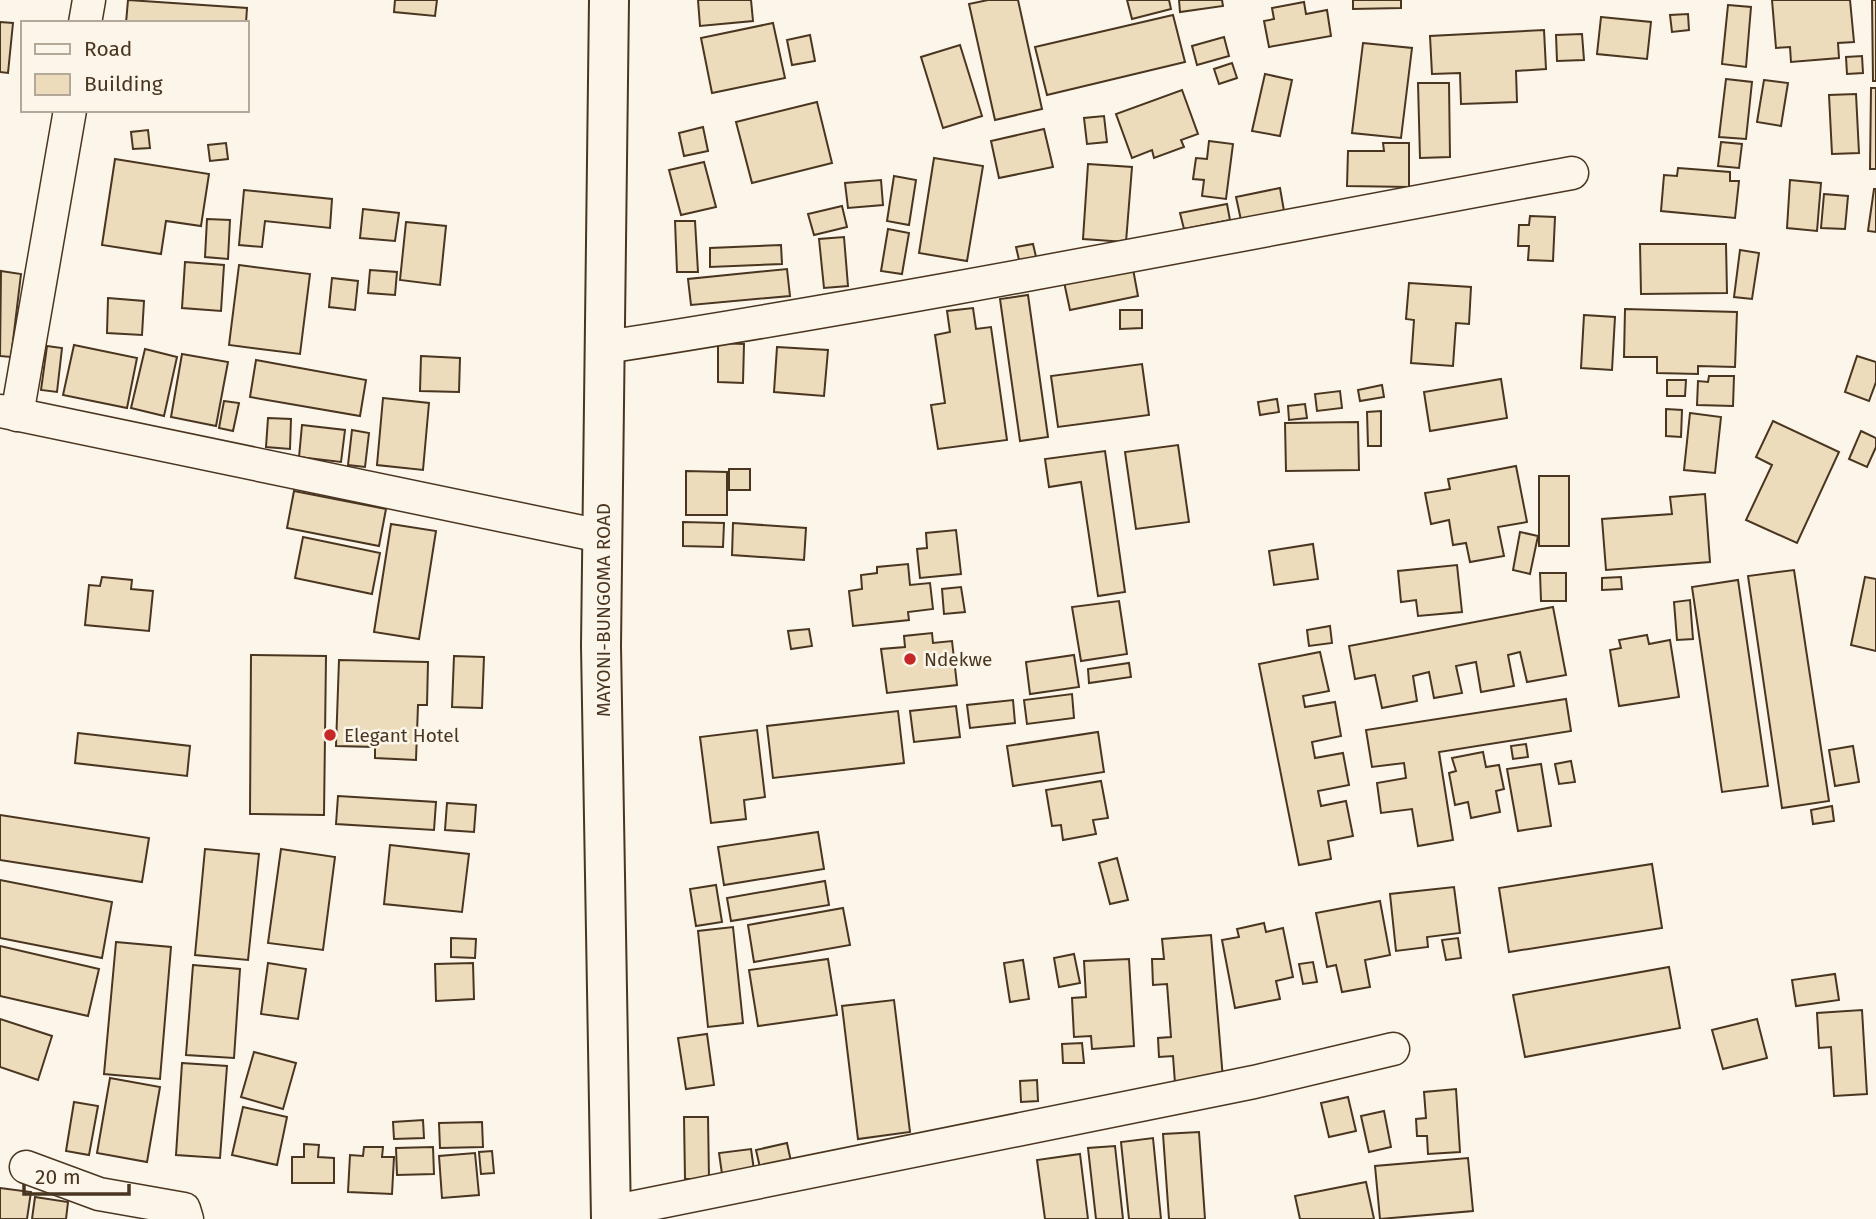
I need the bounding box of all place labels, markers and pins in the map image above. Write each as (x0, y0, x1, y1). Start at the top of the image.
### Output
place label: Ndekwe (924, 648, 992, 671)
marker: Ndekwe (902, 651, 918, 667)
place label: Elegant Hotel (344, 724, 460, 747)
marker: Elegant Hotel (322, 727, 338, 743)

